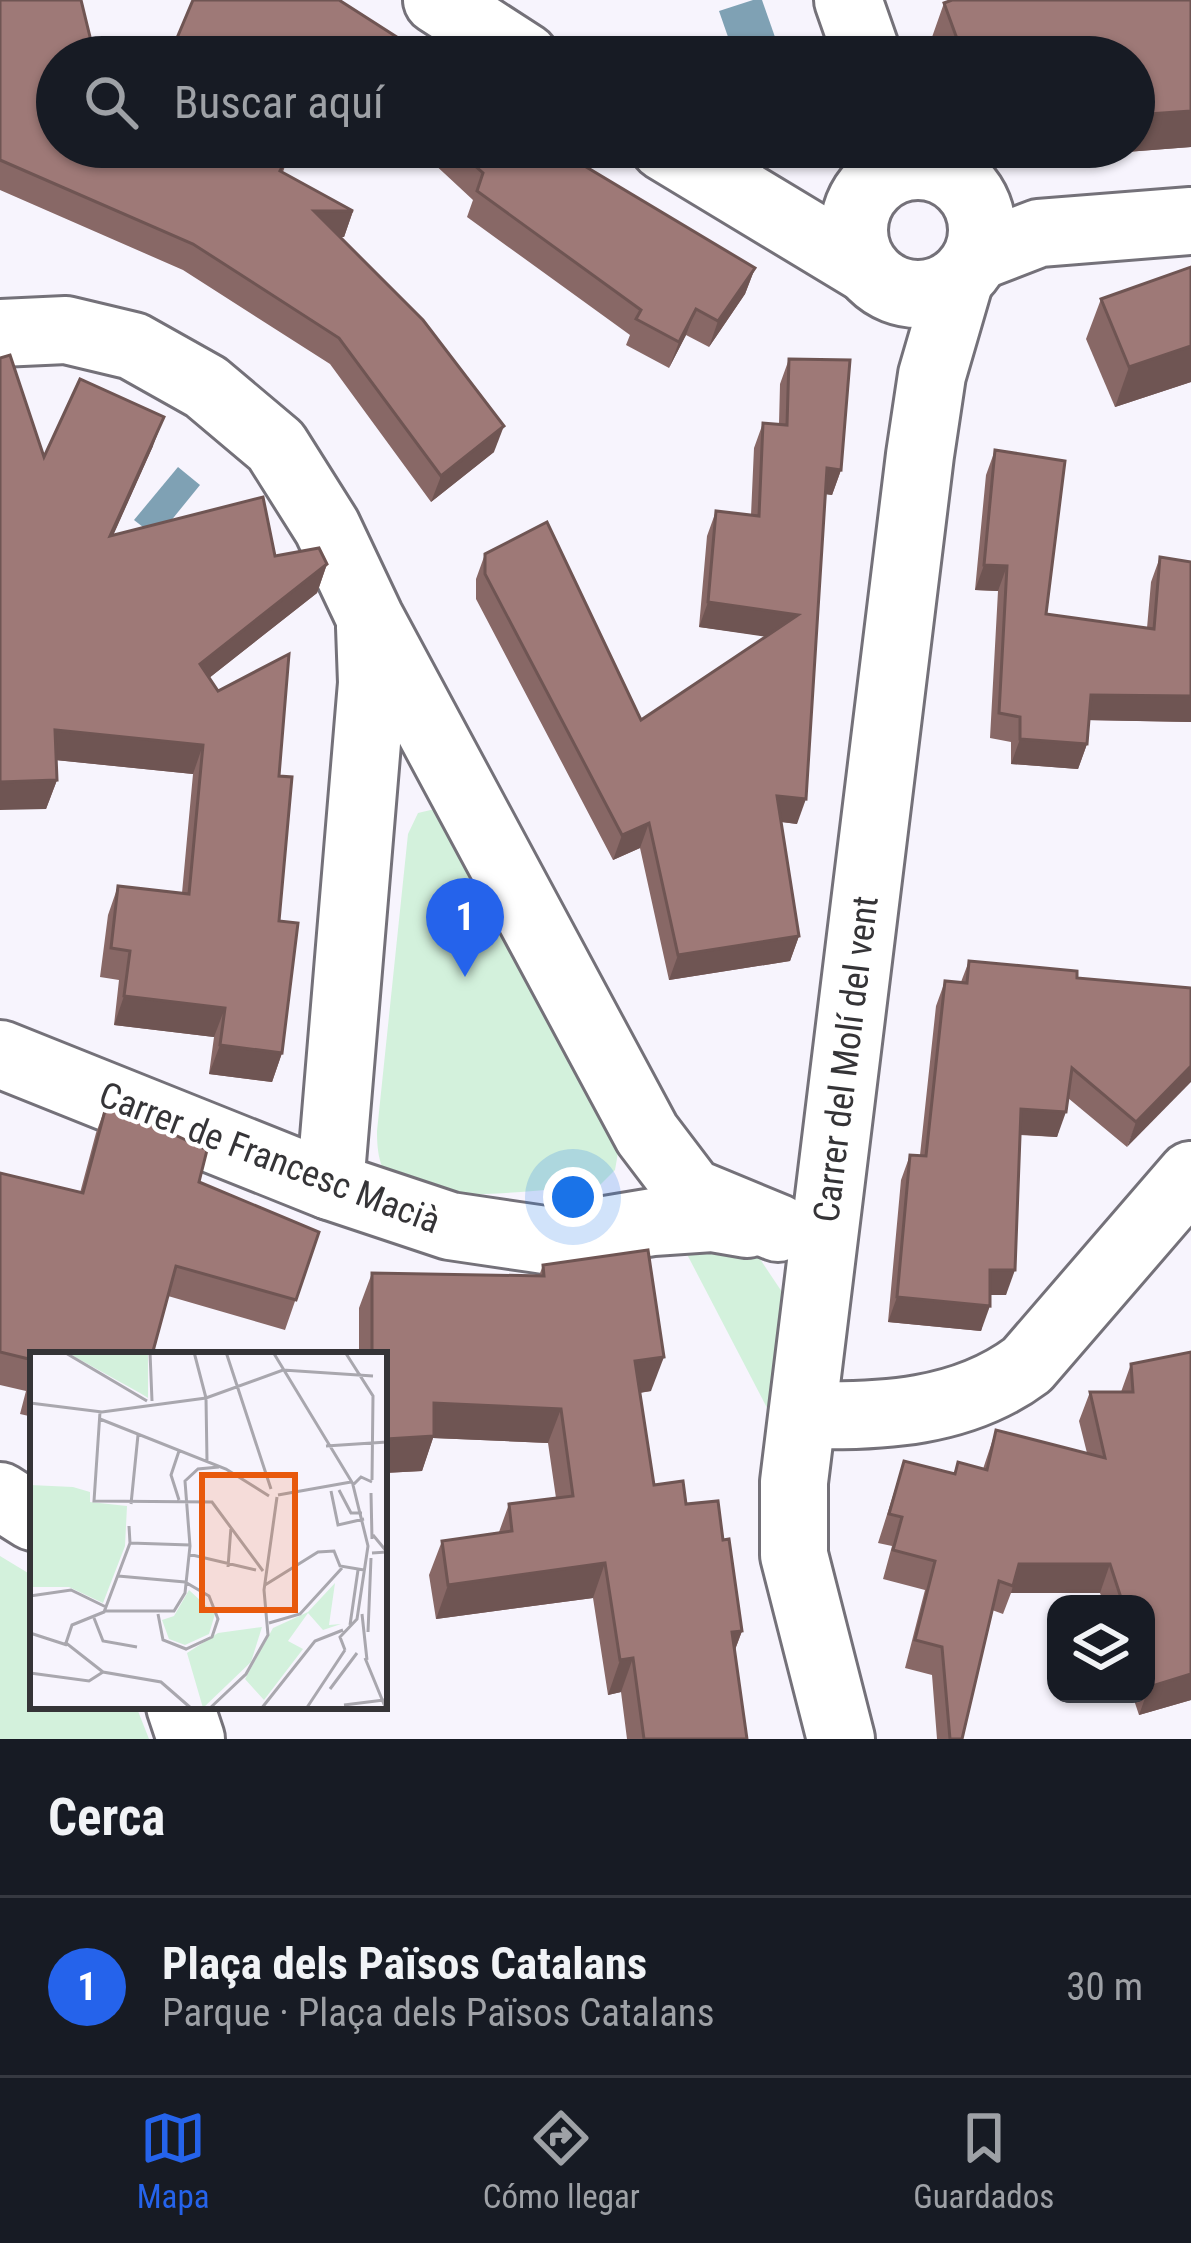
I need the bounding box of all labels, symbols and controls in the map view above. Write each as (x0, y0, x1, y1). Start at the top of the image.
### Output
search box (36, 36, 1155, 168)
icon: search (78, 69, 144, 135)
text: Buscar aquí (174, 76, 384, 129)
pin: 1 (426, 878, 504, 977)
street label: Carrer del Molí del vent (805, 894, 887, 1225)
street label: Carrer de Francesc Macià (93, 1074, 446, 1242)
your location (543, 1167, 603, 1227)
inset map (30, 1352, 387, 1709)
map controls (1047, 1595, 1155, 1703)
button: layers (1047, 1595, 1155, 1703)
text: Cerca (48, 1788, 165, 1847)
text: Plaça dels Països Catalans (162, 1937, 647, 1990)
text: 1 (77, 1964, 97, 2010)
text: 30 m (1066, 1964, 1143, 2010)
text: Parque · Plaça dels Països Catalans (162, 1990, 715, 2036)
tab: Mapa (137, 2105, 209, 2216)
tab: Cómo llegar (483, 2105, 640, 2216)
tab: Guardados (913, 2105, 1054, 2216)

